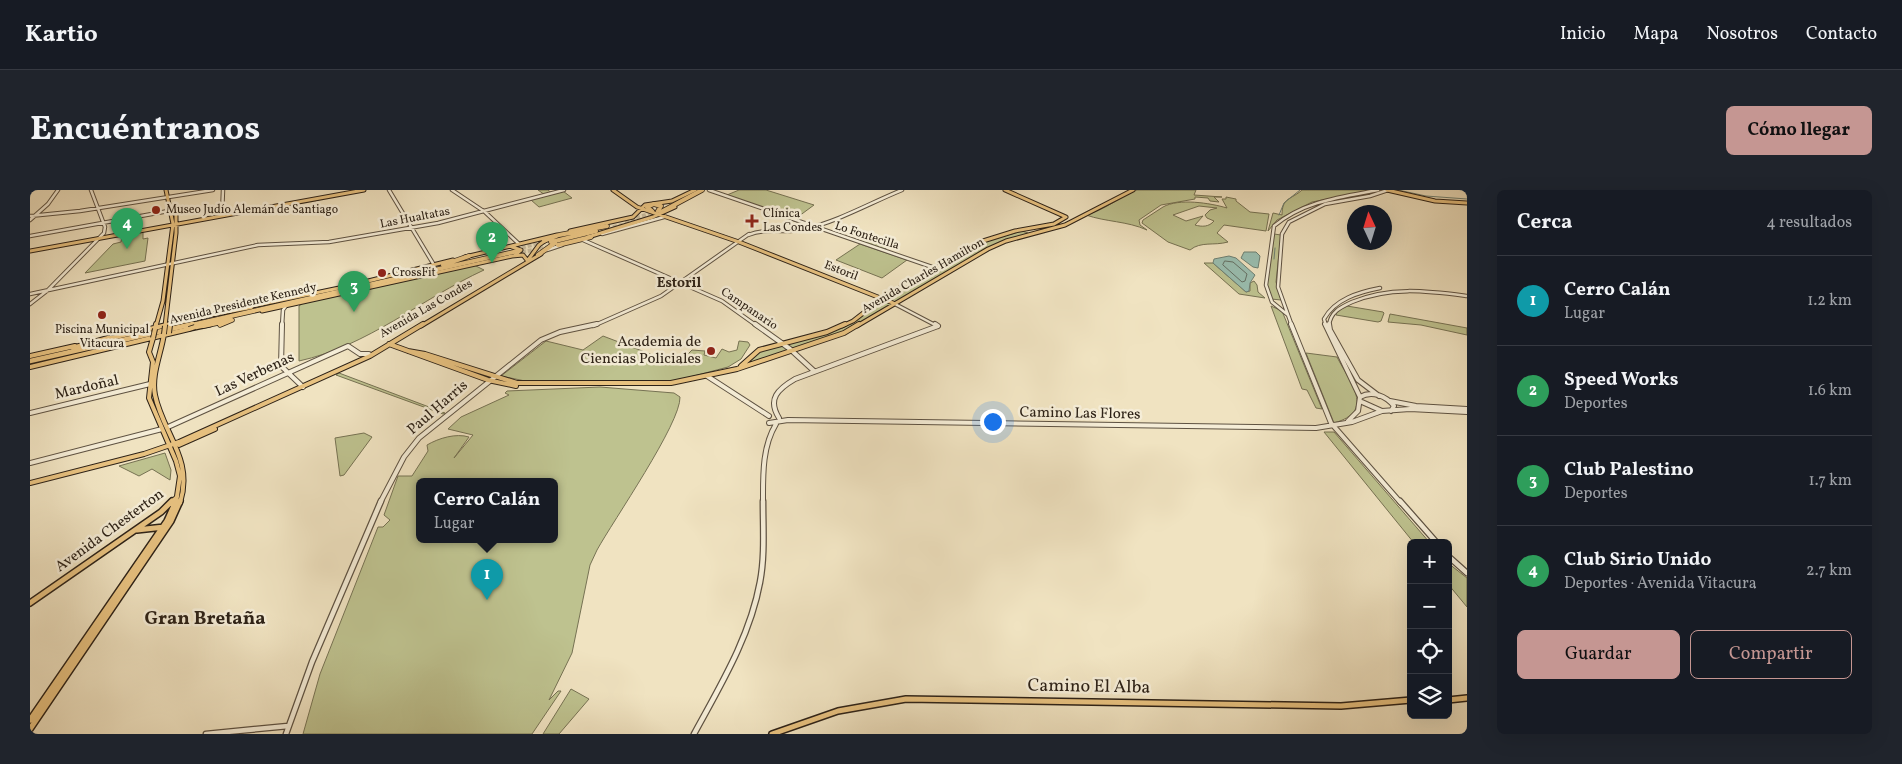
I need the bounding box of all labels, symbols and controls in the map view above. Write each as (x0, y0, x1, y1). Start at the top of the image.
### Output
text: Kartio (25, 18, 98, 52)
text: Inicio (1560, 22, 1606, 47)
text: Mapa (1634, 22, 1679, 47)
text: Nosotros (1707, 22, 1778, 47)
text: Contacto (1806, 22, 1877, 47)
text: Encuéntranos (30, 106, 260, 154)
button: Cómo llegar (1726, 106, 1872, 155)
place label: Museo Judío Alemán de Santiago (166, 202, 338, 218)
street label: Las Hualtatas (379, 203, 451, 233)
marker: Museo Judío Alemán de Santiago (150, 204, 162, 216)
north arrow (1347, 205, 1392, 250)
place label: Clínica Las Condes (763, 206, 822, 236)
pin: 4 (111, 208, 143, 249)
text: Cerca (1517, 208, 1572, 237)
text: 4 resultados (1766, 212, 1852, 234)
marker: Clínica Las Condes (745, 214, 759, 228)
street label: Lo Fontecilla (833, 218, 901, 254)
pin: 2 (476, 222, 508, 263)
street label: Avenida Charles Hamilton (859, 234, 987, 318)
street label: Estoril (822, 257, 861, 285)
place label: CrossFit (392, 265, 436, 281)
marker: CrossFit (376, 267, 388, 279)
pin: 3 (338, 271, 370, 312)
district label: Estoril (657, 274, 702, 293)
street label: Avenida Las Condes (377, 276, 475, 342)
text: Cerro Calán (1564, 277, 1671, 303)
street label: Avenida Presidente Kennedy (168, 279, 319, 329)
street label: Campanario (717, 284, 781, 334)
text: 1 (1530, 290, 1536, 312)
text: 1.2 km (1807, 290, 1852, 312)
text: Lugar (1564, 303, 1605, 325)
marker: Piscina Municipal Vitacura (96, 309, 108, 321)
place label: Piscina Municipal Vitacura (55, 322, 149, 352)
place label: Academia de Ciencias Policiales (581, 332, 701, 370)
marker: Academia de Ciencias Policiales (705, 345, 717, 357)
street label: Las Verbenas (212, 347, 298, 403)
text: Speed Works (1564, 367, 1679, 393)
street label: Mardoñal (53, 370, 121, 406)
street label: Paul Harris (403, 376, 473, 440)
text: 2 (1529, 380, 1537, 402)
text: 1.6 km (1808, 380, 1852, 402)
text: Deportes (1564, 393, 1628, 415)
street label: Camino Las Flores (1019, 402, 1141, 426)
your location (980, 409, 1006, 435)
text: Club Palestino (1564, 457, 1694, 483)
text: 3 (1529, 470, 1537, 492)
text: 1.7 km (1808, 470, 1852, 492)
popup (416, 478, 558, 543)
text: Deportes (1564, 483, 1628, 505)
street label: Avenida Chesterton (51, 484, 169, 578)
text: Cerro Calán (434, 487, 540, 513)
text: Lugar (434, 513, 475, 535)
map controls (1407, 539, 1452, 719)
button: + (1407, 539, 1452, 584)
text: Club Sirio Unido (1564, 547, 1711, 573)
pin: 1 (471, 559, 503, 600)
text: 4 (1528, 560, 1538, 582)
text: 2.7 km (1806, 560, 1852, 582)
text: Deportes · Avenida Vitacura (1564, 573, 1757, 595)
button: − (1407, 584, 1452, 629)
district label: Gran Bretaña (144, 606, 266, 632)
button: locate (1407, 629, 1452, 674)
button: Guardar (1517, 630, 1680, 679)
button: Compartir (1690, 630, 1852, 679)
street label: Camino El Alba (1027, 673, 1151, 701)
button: layers (1407, 674, 1452, 719)

